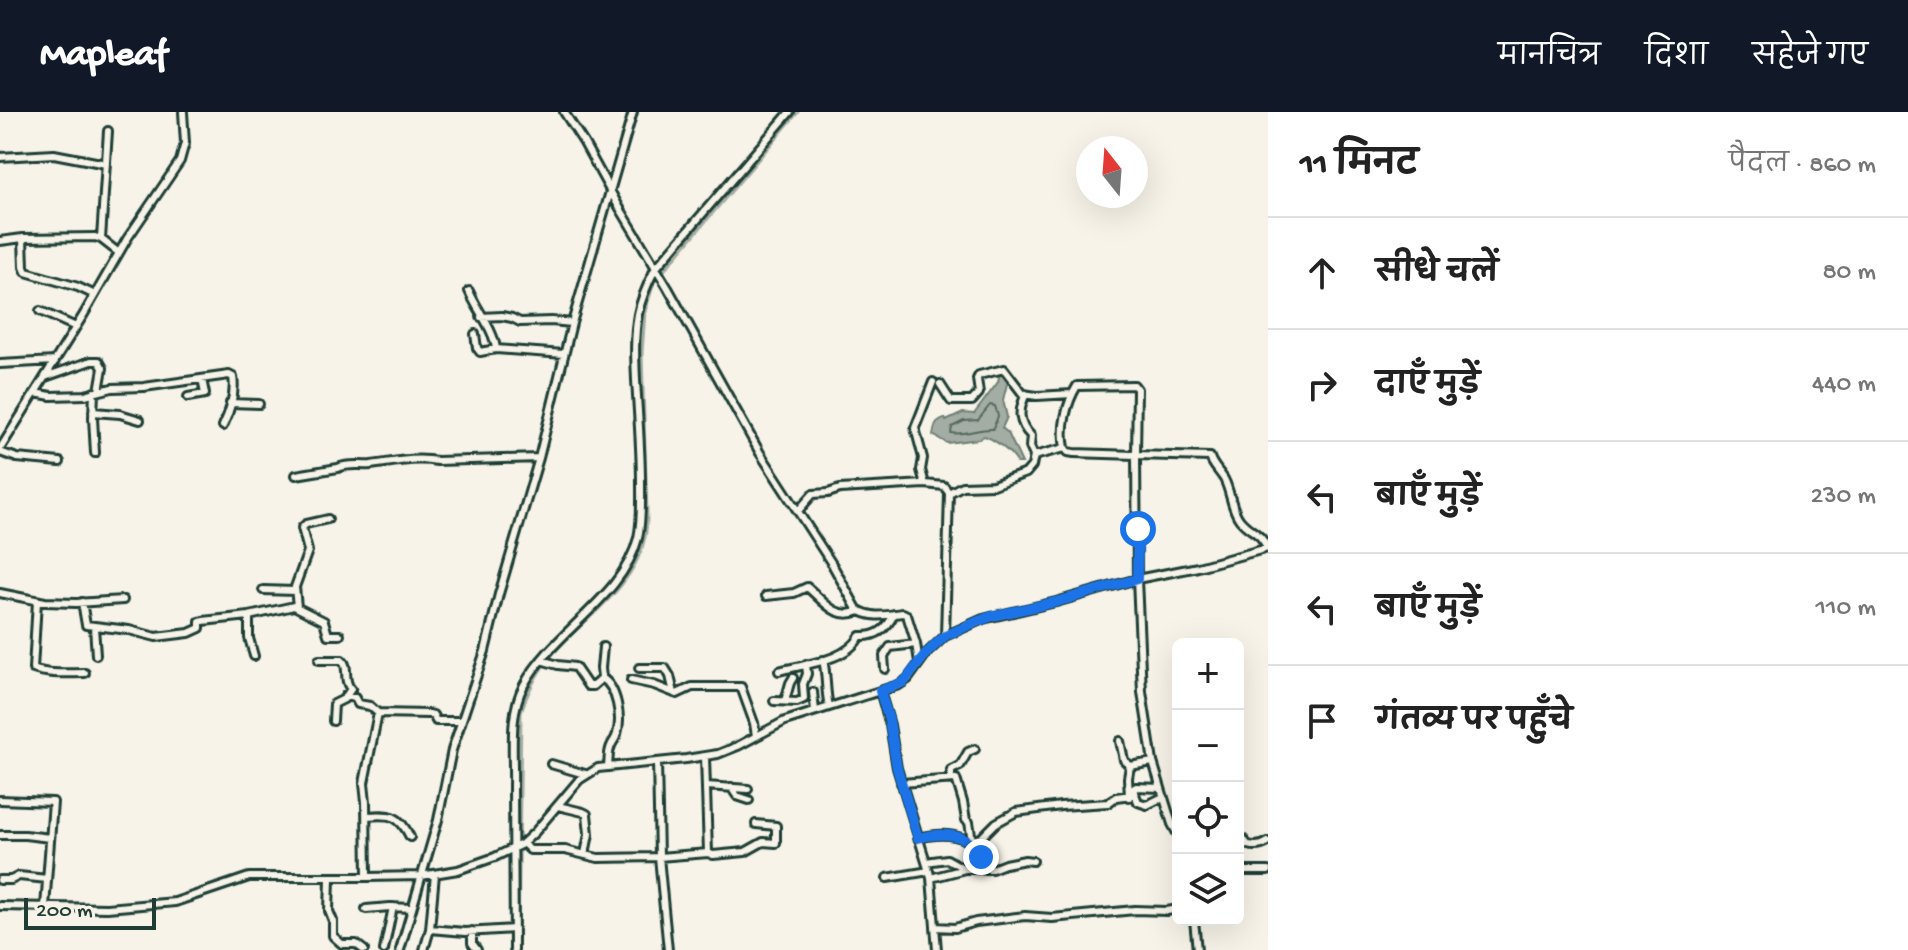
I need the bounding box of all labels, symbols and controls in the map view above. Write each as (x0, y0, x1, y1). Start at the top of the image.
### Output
text: Mapleaf (40, 34, 167, 78)
text: मानचित्र (1498, 42, 1601, 75)
text: दिशा (1645, 42, 1708, 75)
text: सहेजे गए (1752, 42, 1868, 75)
north arrow (1076, 136, 1148, 208)
text: 11 मिनट (1300, 147, 1418, 187)
text: पैदल · 860 m (1729, 151, 1876, 182)
icon: ahead (1300, 251, 1344, 295)
text: सीधे चलें (1376, 258, 1498, 293)
text: 80 m (1822, 258, 1876, 289)
icon: right (1300, 363, 1344, 407)
text: दाएँ मुड़ें (1376, 370, 1480, 405)
text: 440 m (1812, 370, 1876, 401)
icon: left (1300, 475, 1344, 519)
text: बाएँ मुड़ें (1376, 482, 1481, 517)
text: 230 m (1810, 482, 1876, 513)
route start (1120, 511, 1156, 547)
icon: left (1300, 587, 1344, 631)
text: बाएँ मुड़ें (1376, 594, 1481, 629)
text: 110 m (1816, 594, 1876, 625)
map controls (1172, 638, 1244, 926)
button: + (1172, 638, 1244, 710)
icon: arrive (1300, 699, 1344, 743)
text: गंतव्य पर पहुँचे (1376, 706, 1573, 741)
button: − (1172, 710, 1244, 782)
button: locate (1172, 782, 1244, 854)
route end (963, 839, 999, 875)
button: layers (1172, 854, 1244, 926)
scale bar (24, 894, 156, 930)
text: 200 m (36, 899, 93, 925)

